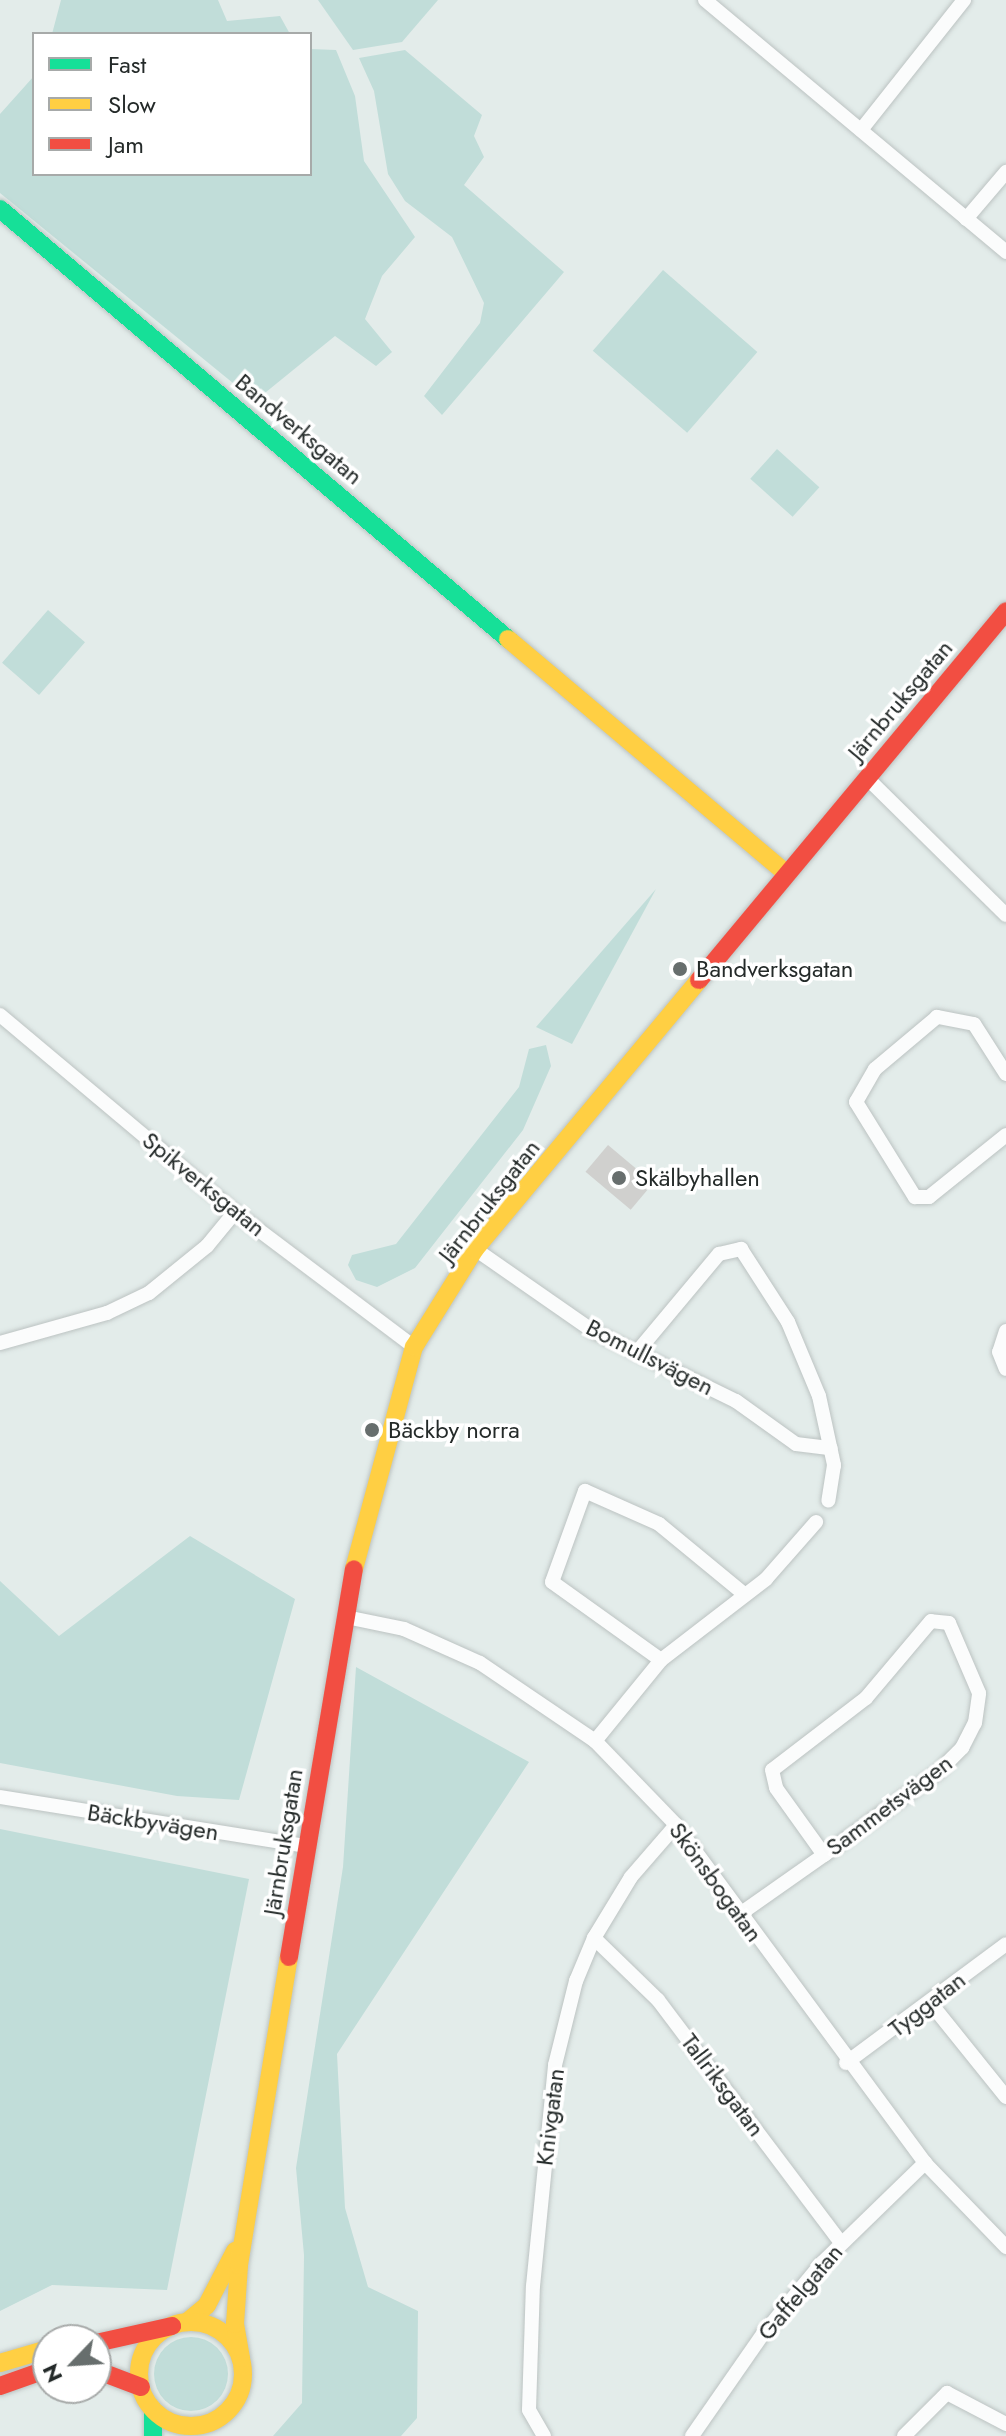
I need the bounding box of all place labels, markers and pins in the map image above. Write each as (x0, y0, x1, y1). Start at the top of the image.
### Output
place label: Bandverksgatan (696, 955, 853, 983)
marker: Bandverksgatan (671, 960, 689, 978)
place label: Skälbyhallen (635, 1164, 760, 1192)
marker: Skälbyhallen (610, 1169, 628, 1187)
place label: Bäckby norra (388, 1416, 520, 1444)
marker: Bäckby norra (363, 1421, 381, 1439)

